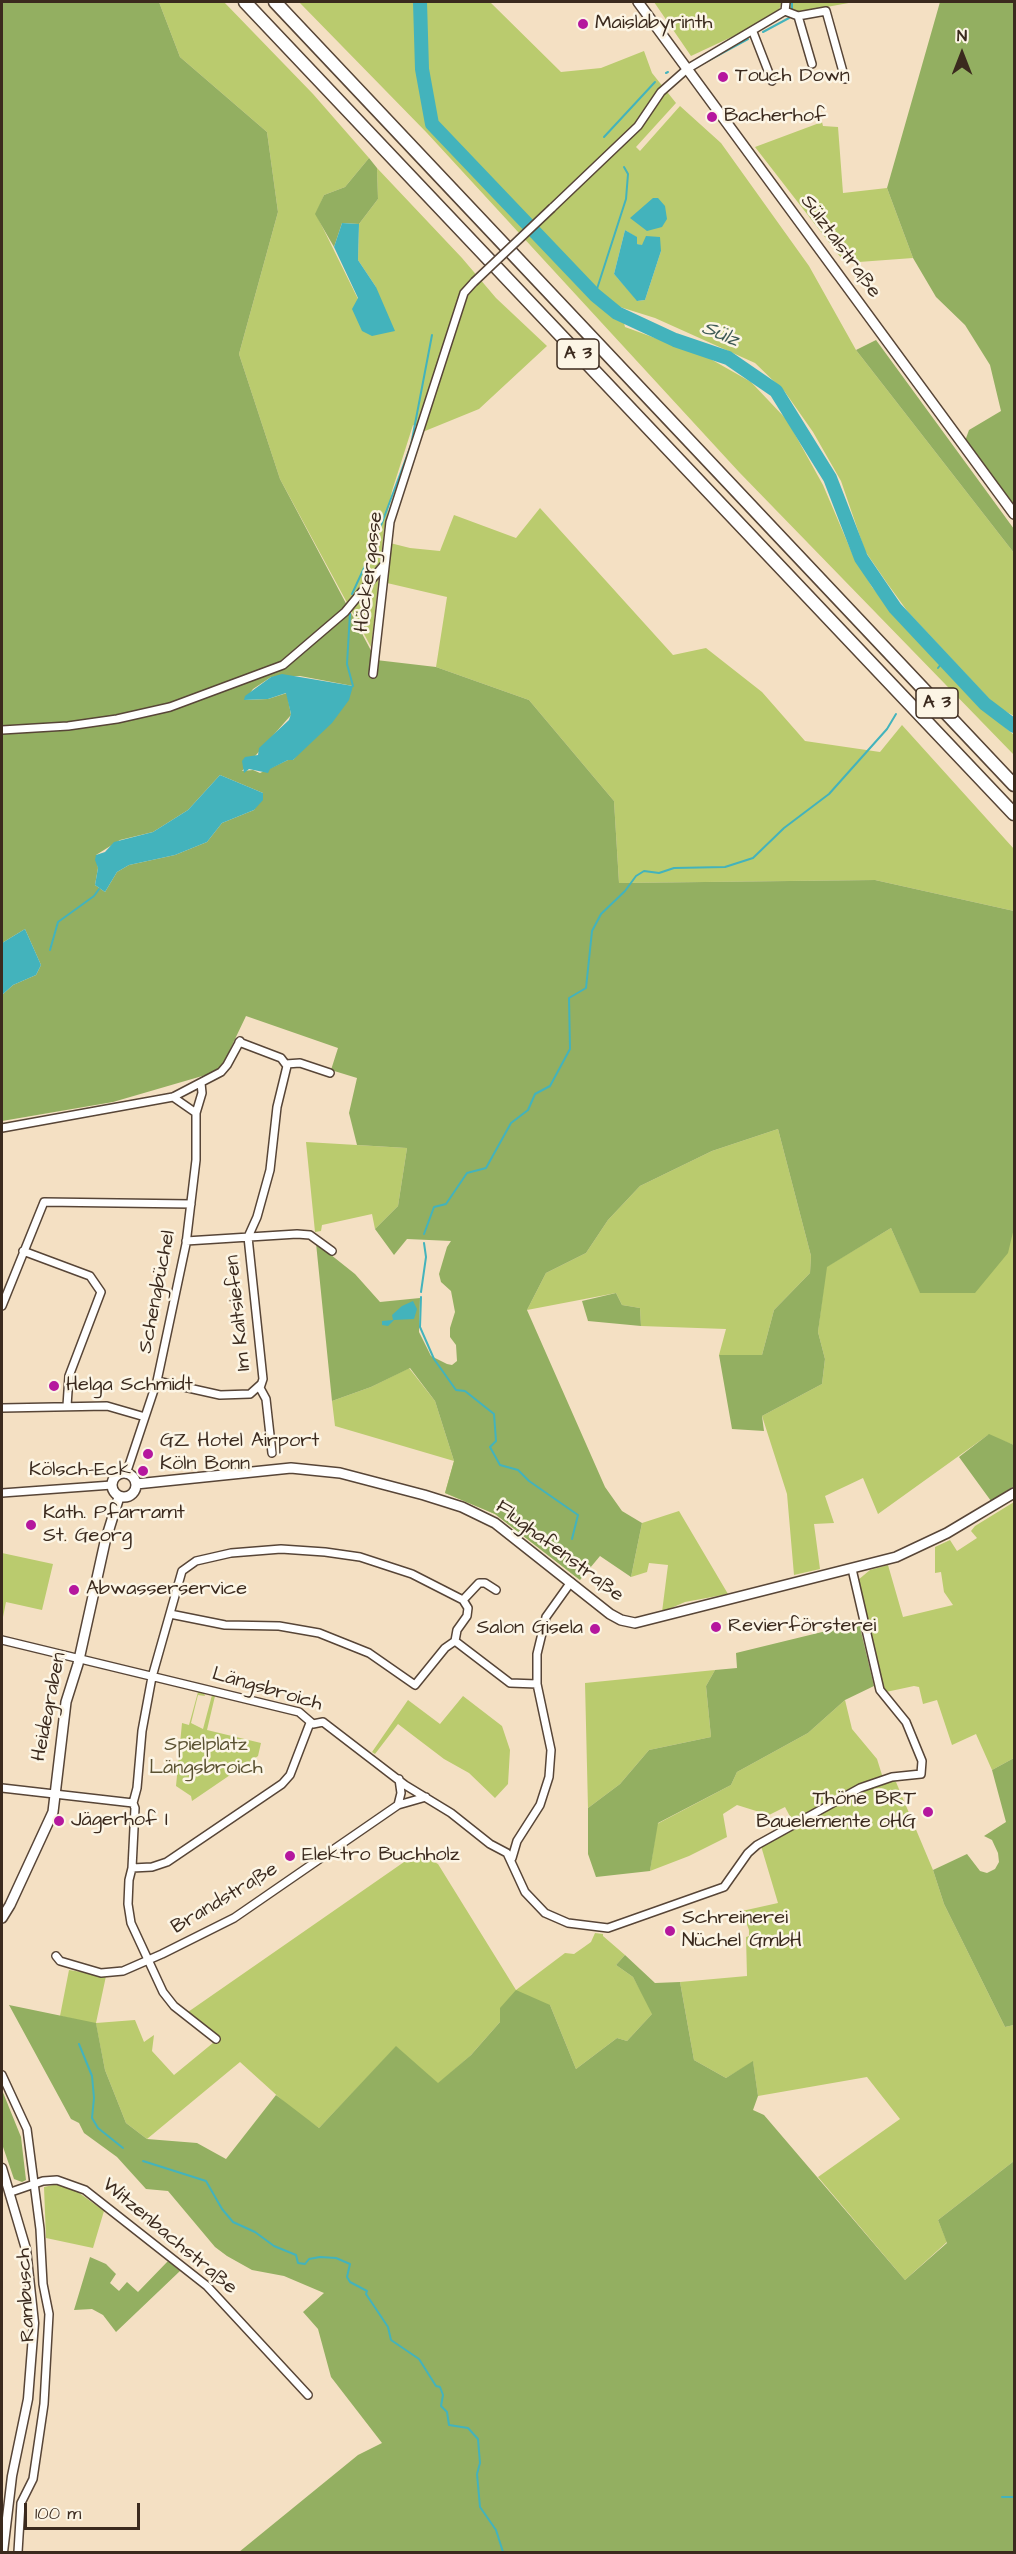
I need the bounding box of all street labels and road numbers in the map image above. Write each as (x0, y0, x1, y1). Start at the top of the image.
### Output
street label: Sülztalstraße (794, 191, 886, 303)
road number: A 3 (557, 339, 599, 369)
street label: Höckergasse (351, 510, 389, 634)
road number: A 3 (916, 688, 958, 718)
street label: Schengbüchel (134, 1229, 182, 1355)
street label: Im Kaltsiefen (221, 1254, 257, 1372)
street label: Flughafenstraße (490, 1496, 628, 1608)
street label: Heidegraben (28, 1650, 72, 1764)
street label: Längsbroich (209, 1663, 325, 1717)
street label: Brandstraße (167, 1858, 283, 1940)
street label: Witzenbachstraße (97, 2173, 241, 2301)
street label: Rambusch (13, 2247, 41, 2343)

